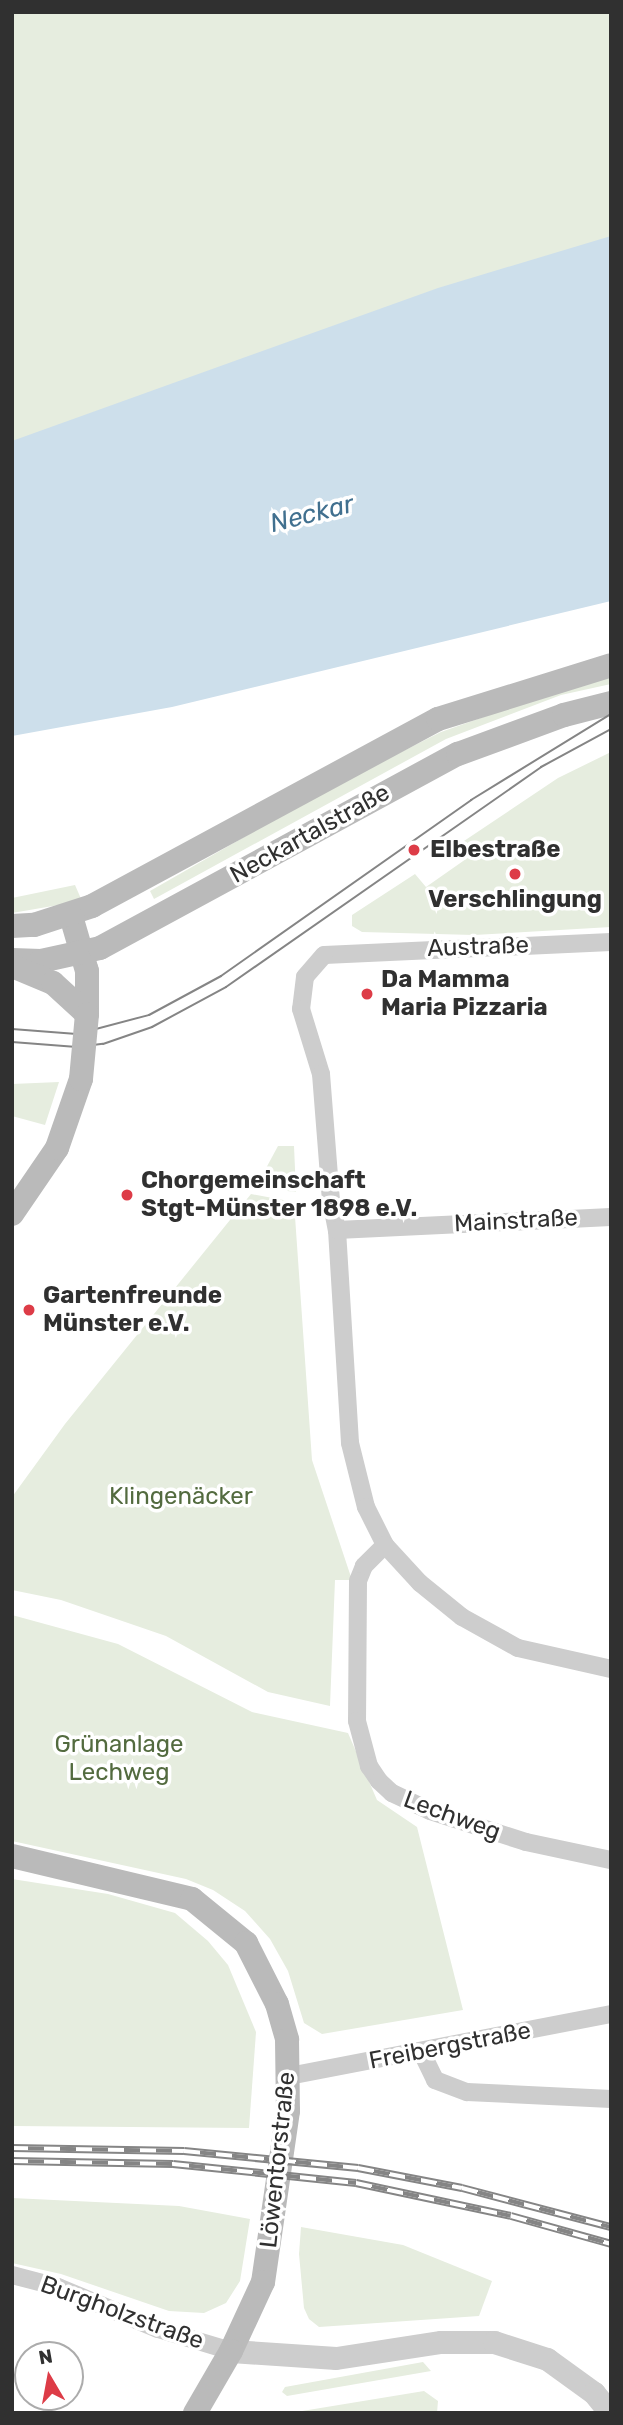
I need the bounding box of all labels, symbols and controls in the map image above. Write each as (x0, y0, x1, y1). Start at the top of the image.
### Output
water label: Neckar (267, 489, 357, 539)
street label: Neckartalstraße (225, 778, 395, 890)
place label: Elbestraße (430, 836, 560, 864)
marker: Elbestraße (404, 840, 424, 860)
marker: Verschlingung (507, 866, 523, 882)
place label: Verschlingung (428, 886, 602, 914)
street label: Austraße (427, 931, 529, 963)
place label: Da Mamma Maria Pizzaria (381, 966, 548, 1022)
marker: Da Mamma Maria Pizzaria (359, 986, 375, 1002)
place label: Chorgemeinschaft Stgt-Münster 1898 e.V. (141, 1167, 418, 1223)
marker: Chorgemeinschaft Stgt-Münster 1898 e.V. (119, 1187, 135, 1203)
street label: Mainstraße (453, 1203, 579, 1239)
place label: Gartenfreunde Münster e.V. (43, 1282, 222, 1338)
marker: Gartenfreunde Münster e.V. (21, 1302, 37, 1318)
park label: Klingenäcker (109, 1483, 253, 1511)
park label: Grünanlage Lechweg (54, 1731, 184, 1787)
street label: Lechweg (400, 1785, 504, 1847)
street label: Freibergstraße (367, 2016, 533, 2076)
street label: Löwentorstraße (254, 2070, 302, 2250)
street label: Burgholzstraße (37, 2270, 207, 2356)
north arrow (14, 2341, 84, 2411)
text: N (37, 2344, 54, 2369)

